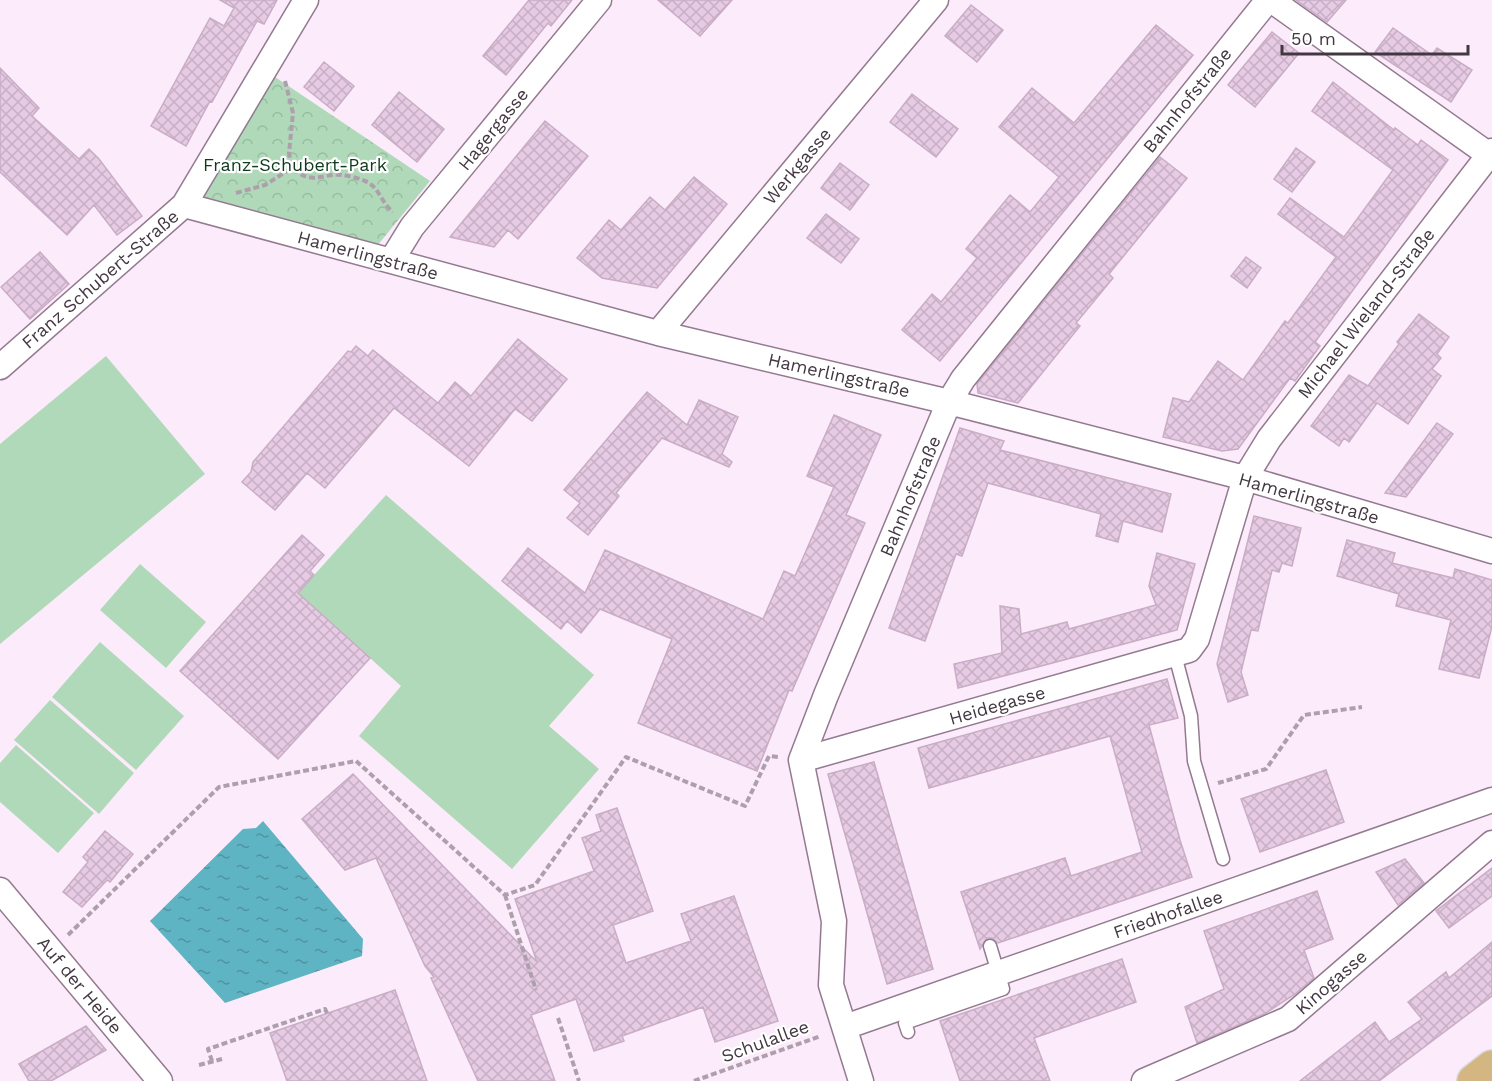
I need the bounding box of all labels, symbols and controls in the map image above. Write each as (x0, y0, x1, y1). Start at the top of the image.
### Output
scale bar (1282, 18, 1468, 56)
text: 50 m (1291, 28, 1336, 49)
street label: Bahnhofstraße (1138, 43, 1236, 157)
street label: Hagergasse (454, 84, 532, 174)
street label: Werkgasse (759, 123, 835, 209)
park label: Franz-Schubert-Park (203, 154, 387, 175)
street label: Franz Schubert-Straße (17, 205, 183, 353)
street label: Michael Wieland-Straße (1293, 224, 1439, 402)
street label: Hamerlingstraße (295, 226, 441, 284)
street label: Hamerlingstraße (766, 348, 912, 402)
street label: Bahnhofstraße (875, 433, 945, 559)
street label: Hamerlingstraße (1236, 468, 1382, 528)
street label: Heidegasse (947, 681, 1047, 729)
street label: Friedhofallee (1111, 885, 1225, 943)
street label: Auf der Heide (33, 932, 127, 1038)
street label: Kinogasse (1291, 945, 1371, 1019)
street label: Schulallee (718, 1016, 812, 1066)

